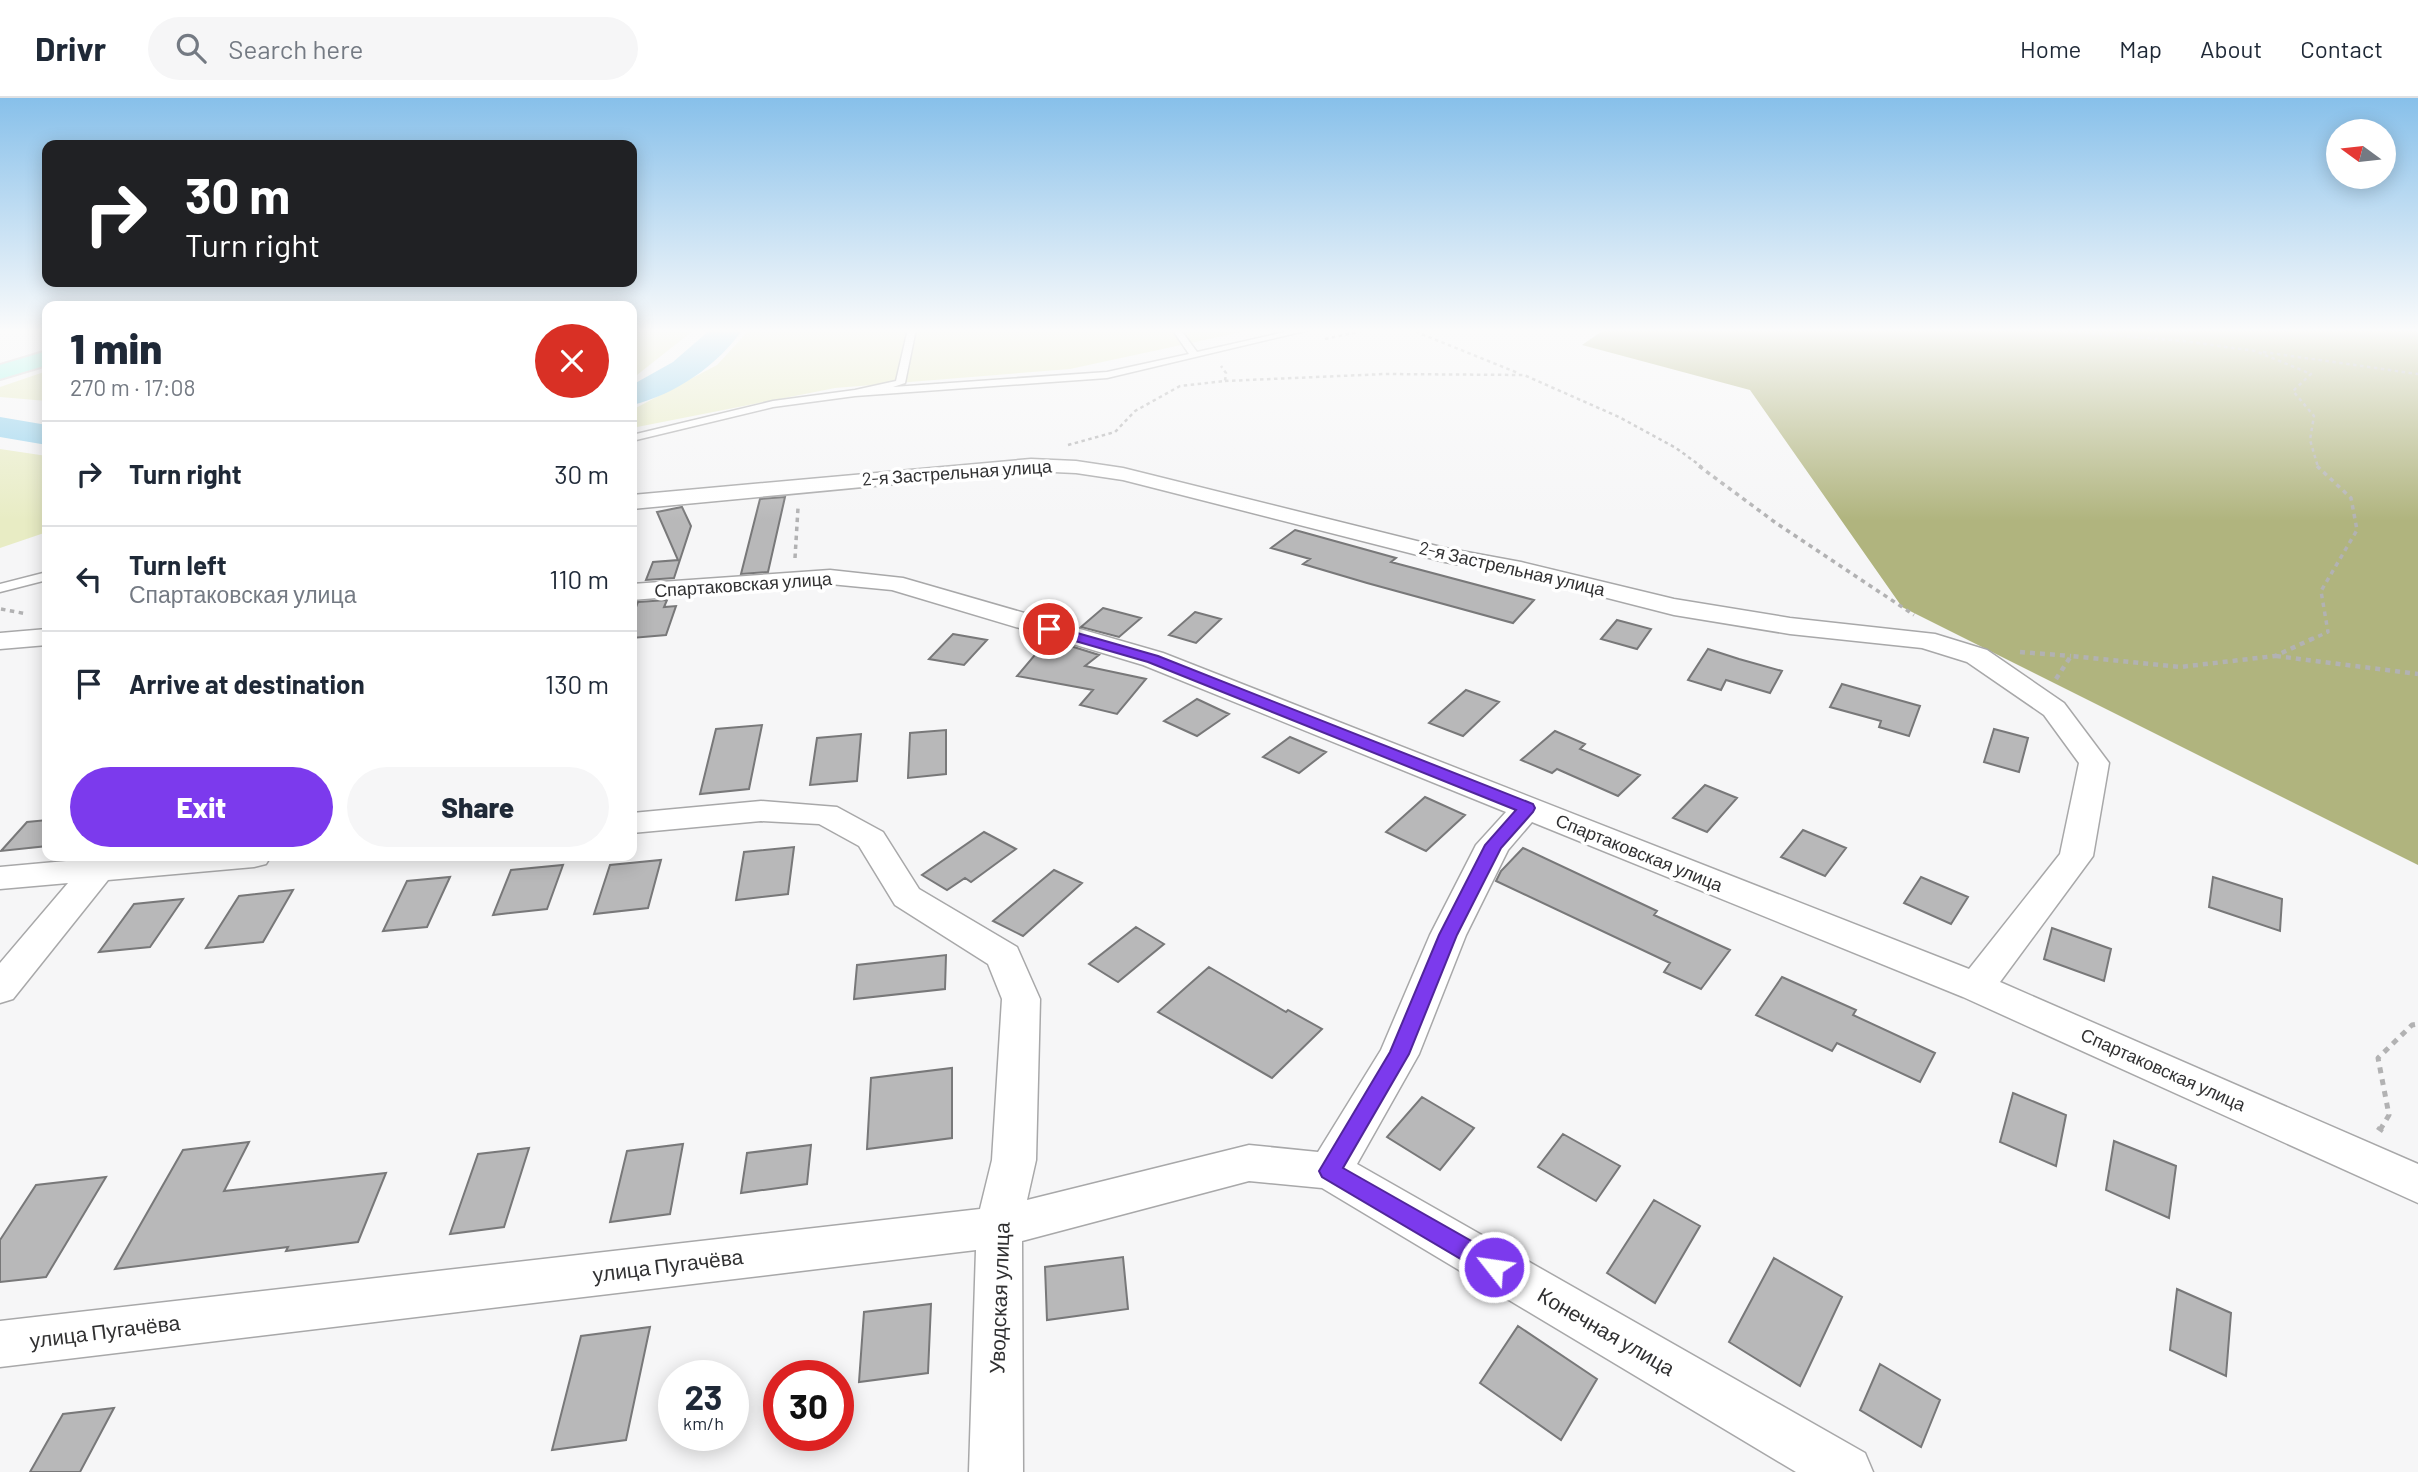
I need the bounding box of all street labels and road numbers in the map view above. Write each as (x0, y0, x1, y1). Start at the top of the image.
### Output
street label: 2-я Застрельная улица (861, 454, 1054, 490)
street label: 2-я Застрельная улица (1417, 536, 1608, 600)
street label: Спартаковская улица (653, 567, 833, 601)
street label: Спартаковская улица (1553, 809, 1727, 896)
street label: Спартаковская улица (2078, 1023, 2250, 1116)
street label: Уводская улица (983, 1221, 1014, 1374)
street label: улица Пугачёва (591, 1243, 745, 1286)
street label: Конечная улица (1534, 1281, 1680, 1380)
street label: улица Пугачёва (28, 1309, 182, 1352)

